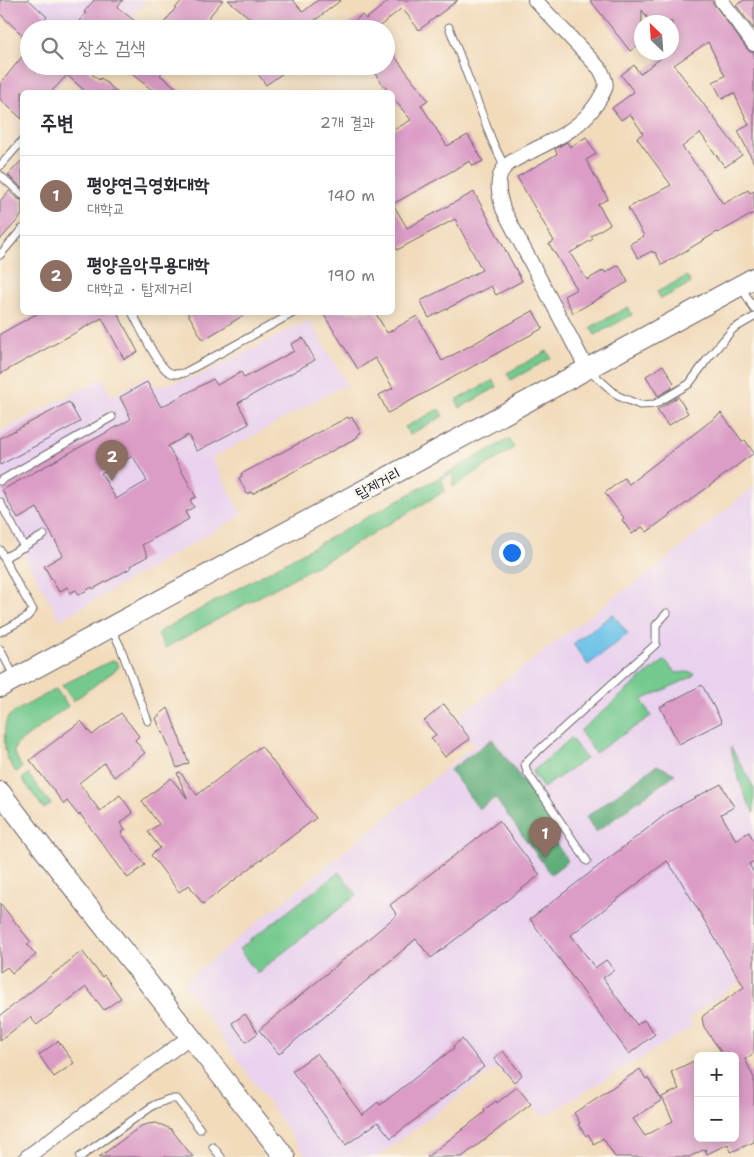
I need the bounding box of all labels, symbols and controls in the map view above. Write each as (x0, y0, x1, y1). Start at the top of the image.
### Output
north arrow (634, 15, 679, 60)
search box (20, 20, 395, 75)
icon: search (38, 34, 66, 62)
text: 장소 검색 (78, 35, 146, 60)
text: 주변 (40, 109, 74, 137)
text: 2개 결과 (320, 112, 375, 133)
text: 평양연극영화대학 (87, 172, 209, 197)
text: 1 (52, 185, 60, 206)
text: 140 m (328, 185, 375, 206)
text: 대학교 (87, 198, 126, 219)
text: 평양음악무용대학 (87, 252, 209, 277)
text: 2 (50, 265, 62, 286)
text: 190 m (328, 265, 375, 286)
text: 대학교 · 탑제거리 (87, 278, 193, 299)
pin: 2 (96, 440, 128, 481)
street label: 탑제거리 (352, 463, 404, 503)
your location (499, 540, 525, 566)
pin: 1 (529, 817, 561, 858)
map controls (694, 1052, 739, 1142)
button: + (694, 1052, 739, 1097)
button: − (694, 1097, 739, 1142)

